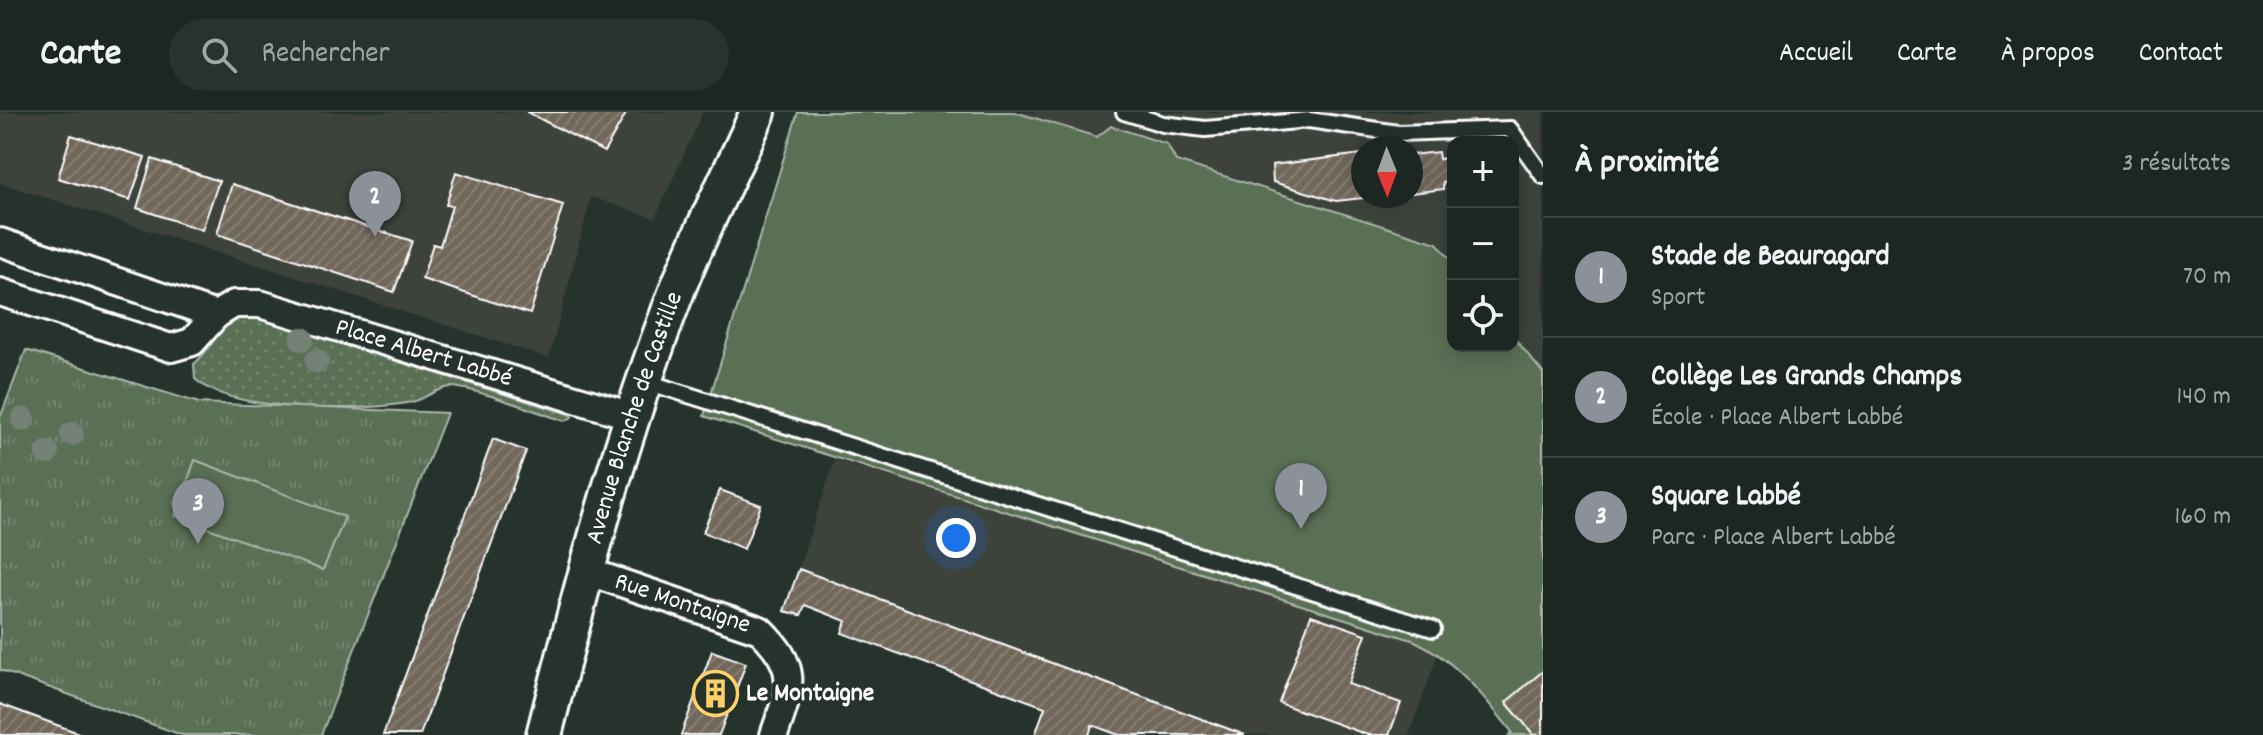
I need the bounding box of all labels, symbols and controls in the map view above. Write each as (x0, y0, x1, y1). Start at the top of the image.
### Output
search box (169, 19, 729, 91)
text: Carte (40, 28, 121, 83)
icon: search (197, 33, 241, 77)
text: Rechercher (261, 34, 390, 77)
text: Accueil (1779, 35, 1853, 75)
text: Carte (1897, 35, 1957, 75)
text: À propos (2001, 35, 2095, 75)
text: Contact (2139, 35, 2223, 75)
north arrow (1351, 136, 1423, 208)
map controls (1447, 136, 1519, 352)
button: + (1447, 136, 1519, 208)
text: À proximité (1575, 140, 1719, 189)
text: 3 résultats (2122, 146, 2231, 183)
pin: 2 (349, 171, 401, 237)
button: − (1447, 208, 1519, 280)
text: Stade de Beauragard (1651, 237, 1890, 280)
text: 1 (1598, 259, 1604, 296)
text: 70 m (2183, 259, 2231, 296)
button: locate (1447, 280, 1519, 352)
text: Sport (1651, 280, 1705, 317)
street label: Avenue Blanche de Castille (576, 286, 693, 548)
street label: Place Albert Labbé (331, 309, 517, 397)
text: Collège Les Grands Champs (1651, 357, 1962, 400)
text: 2 (1595, 379, 1607, 416)
text: 140 m (2177, 379, 2231, 416)
text: École · Place Albert Labbé (1651, 400, 1903, 437)
pin: 1 (1275, 463, 1327, 529)
text: Square Labbé (1651, 477, 1801, 520)
pin: 3 (172, 478, 224, 544)
text: 3 (1595, 499, 1607, 536)
text: 160 m (2175, 499, 2231, 536)
your location (936, 518, 976, 558)
text: Parc · Place Albert Labbé (1651, 520, 1896, 557)
street label: Rue Montaigne (610, 563, 756, 644)
building icon: Le Montaigne (691, 670, 739, 718)
place label: Le Montaigne (746, 676, 874, 713)

